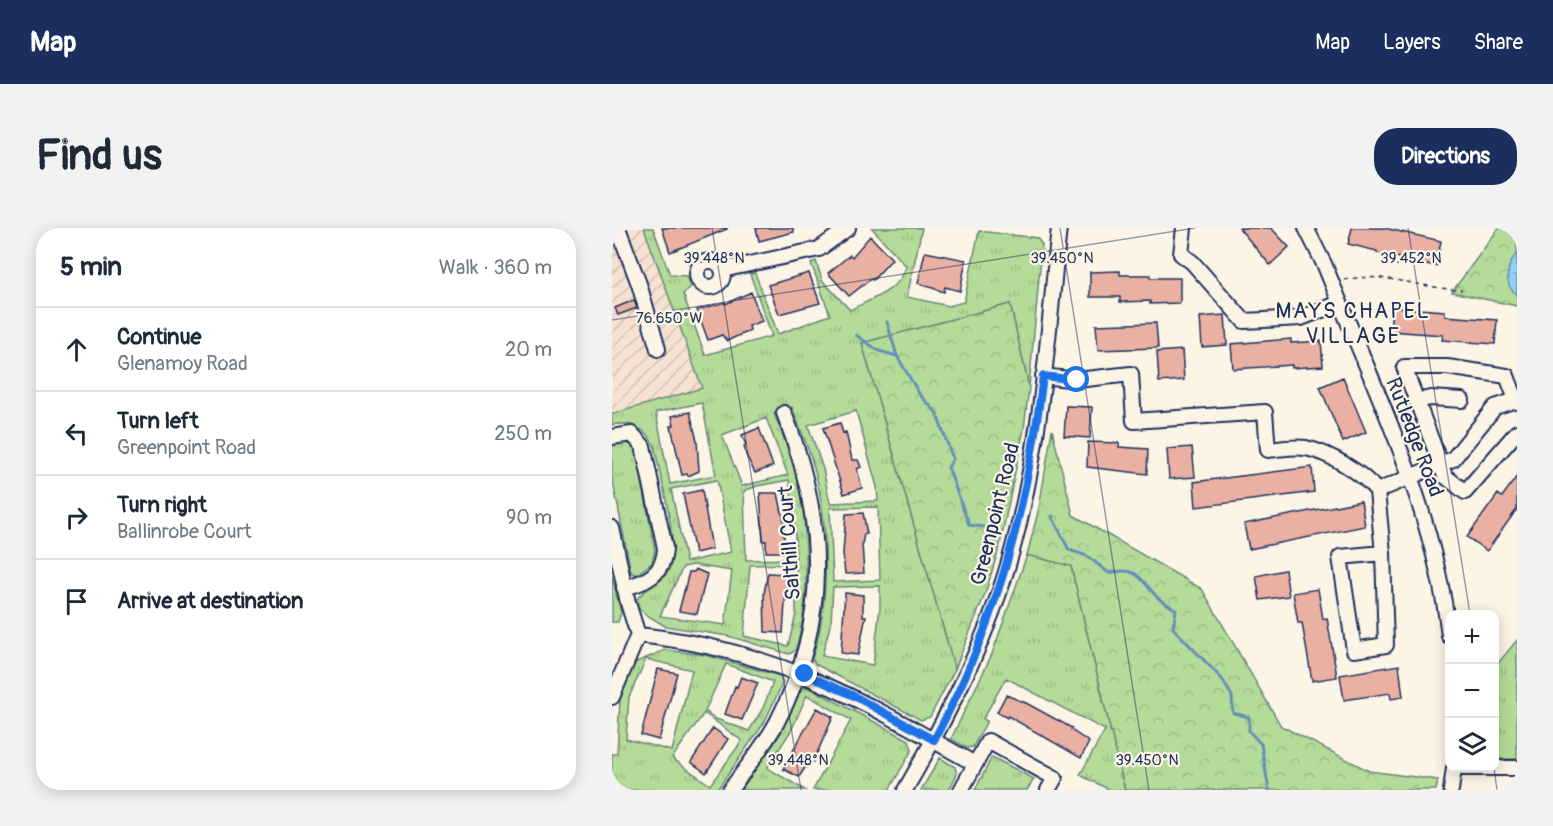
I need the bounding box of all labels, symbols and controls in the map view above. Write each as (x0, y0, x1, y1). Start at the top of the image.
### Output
text: Map (30, 25, 76, 60)
text: Map (1315, 29, 1350, 56)
text: Layers (1383, 29, 1441, 56)
text: Share (1474, 29, 1523, 56)
button: Directions (1374, 128, 1517, 185)
text: Find us (36, 130, 162, 182)
text: 39.448°N (683, 249, 745, 268)
text: 39.450°N (1030, 249, 1094, 268)
text: 39.452°N (1380, 249, 1442, 268)
text: 5 min (60, 251, 122, 283)
text: Walk · 360 m (439, 255, 552, 280)
district label: MAYS CHAPEL VILLAGE (1276, 297, 1430, 350)
text: 76.650°W (636, 309, 702, 328)
text: Continue (117, 323, 201, 351)
icon: ahead (60, 333, 93, 366)
text: 20 m (505, 337, 552, 362)
text: Glenamoy Road (117, 351, 248, 376)
route start (1063, 366, 1089, 392)
street label: Rutledge Road (1379, 374, 1450, 501)
text: Turn left (117, 407, 199, 435)
icon: left (60, 417, 93, 450)
text: 250 m (494, 421, 552, 446)
text: Greenpoint Road (117, 435, 256, 460)
street label: Greenpoint Road (965, 440, 1026, 588)
street label: Salthill Court (772, 484, 807, 601)
text: Turn right (117, 491, 207, 519)
icon: right (60, 501, 93, 534)
text: 90 m (506, 505, 552, 530)
text: Ballinrobe Court (117, 519, 252, 544)
icon: arrive (60, 585, 93, 618)
text: Arrive at destination (117, 587, 303, 615)
map controls (1445, 610, 1499, 772)
button: + (1445, 610, 1499, 664)
route end (791, 660, 817, 686)
button: − (1445, 664, 1499, 718)
button: layers (1445, 718, 1499, 772)
text: 39.448°N (767, 751, 829, 770)
text: 39.450°N (1115, 751, 1179, 770)

